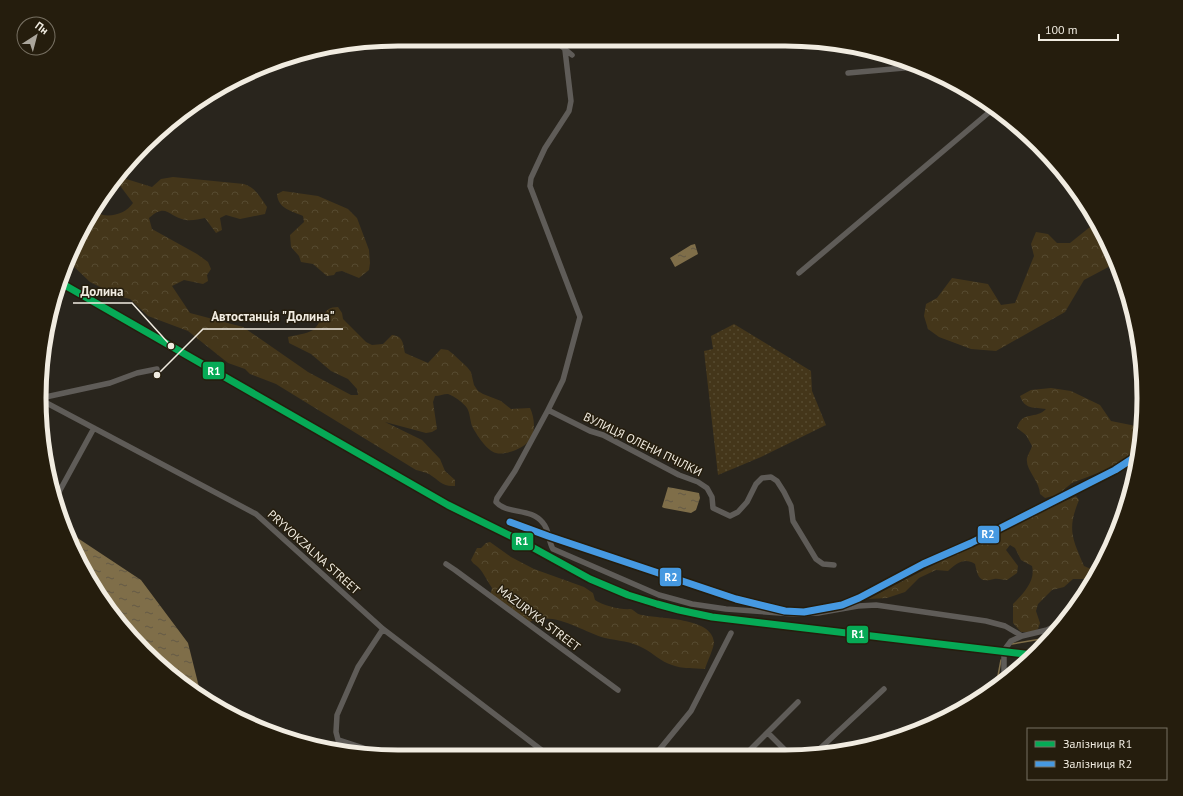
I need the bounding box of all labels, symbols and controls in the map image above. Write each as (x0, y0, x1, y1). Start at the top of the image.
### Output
north arrow (16, 16, 56, 56)
scale bar (1039, 16, 1118, 42)
text: Пн (33, 18, 51, 37)
text: 100 m (1045, 22, 1078, 37)
callout: Долина (73, 278, 132, 303)
text: Долина (81, 283, 123, 300)
callout: Автостанція "Долина" (203, 304, 343, 329)
text: Автостанція "Долина" (211, 308, 335, 325)
line badge: R1 (202, 361, 225, 380)
text: R1 (208, 364, 220, 378)
street label: ВУЛИЦЯ ОЛЕНИ ПЧІЛКИ (581, 409, 705, 479)
street label: PRYVOKZALNA STREET (265, 507, 363, 598)
line badge: R2 (977, 525, 1000, 544)
text: R2 (982, 527, 994, 541)
line badge: R1 (511, 532, 534, 551)
text: R1 (516, 534, 528, 548)
line badge: R2 (659, 567, 682, 587)
text: R2 (665, 570, 677, 584)
street label: MAZURYKA STREET (494, 582, 584, 654)
line badge: R1 (846, 625, 869, 644)
text: R1 (852, 627, 864, 641)
legend (1027, 728, 1167, 780)
text: Залізниця R1 (1063, 736, 1132, 751)
text: Залізниця R2 (1063, 756, 1132, 771)

